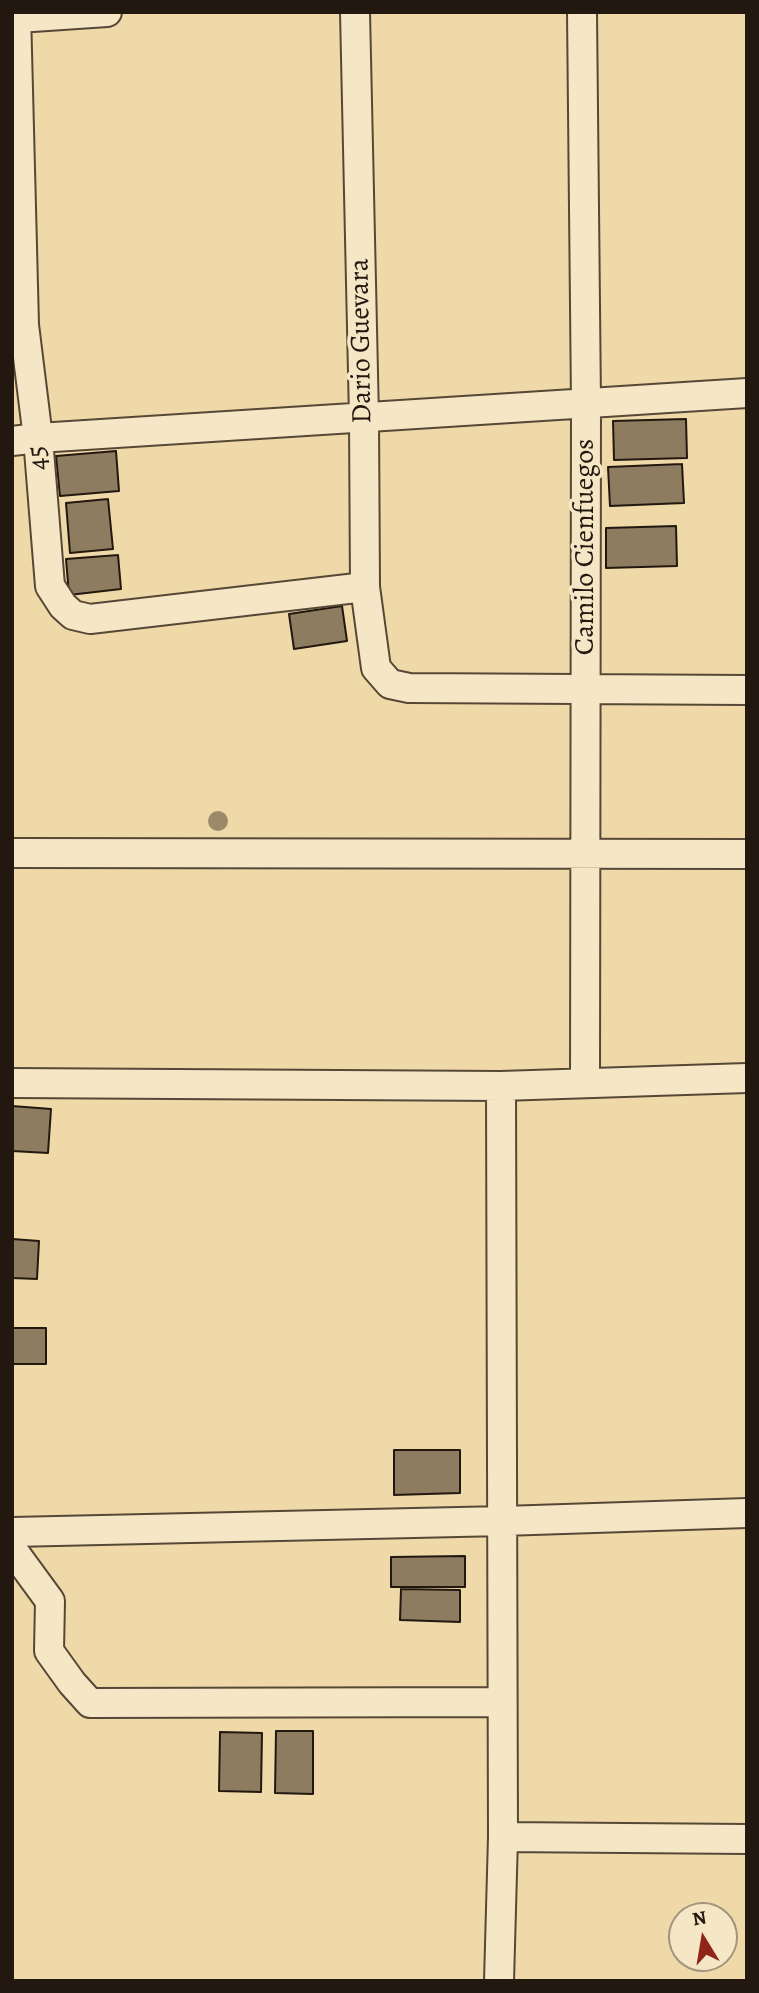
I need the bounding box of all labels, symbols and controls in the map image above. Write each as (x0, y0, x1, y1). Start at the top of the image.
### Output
street label: Dario Guevara (344, 258, 380, 424)
street label: Camilo Cienfuegos (569, 439, 603, 655)
street label: 45 (21, 444, 57, 472)
north arrow (668, 1902, 738, 1972)
text: N (690, 1904, 709, 1932)

